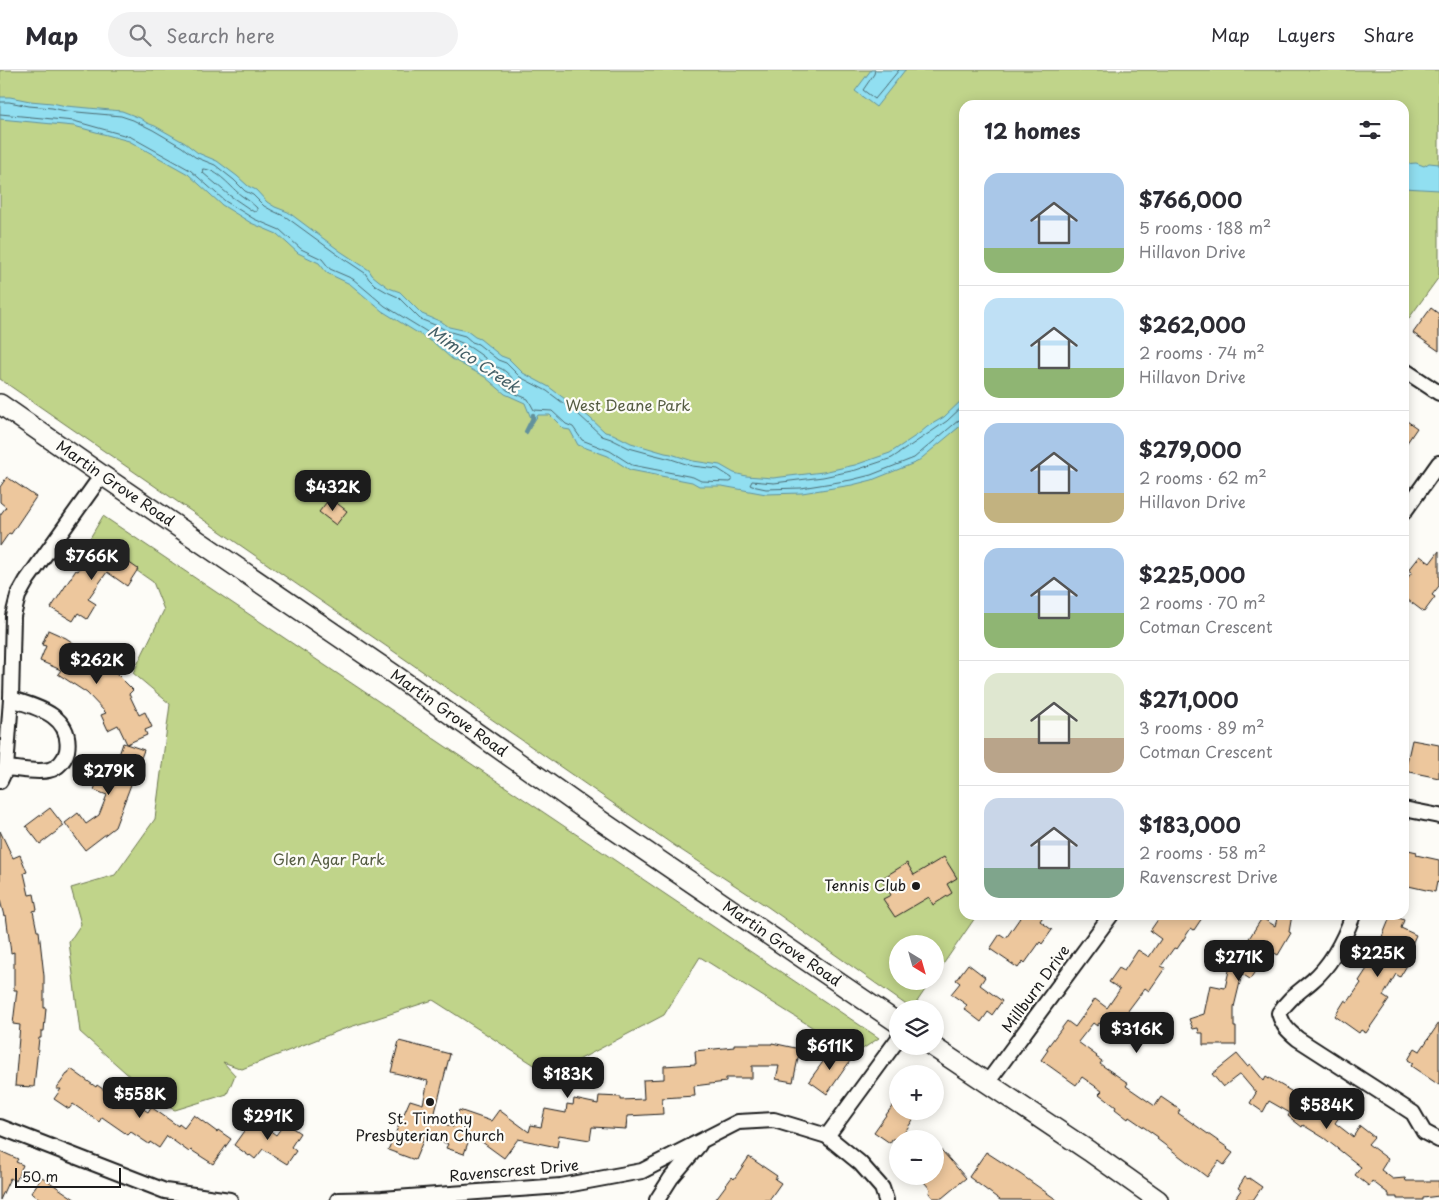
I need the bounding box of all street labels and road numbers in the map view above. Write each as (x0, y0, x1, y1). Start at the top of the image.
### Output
street label: Martin Grove Road (52, 434, 180, 531)
street label: Martin Grove Road (386, 663, 513, 762)
street label: Martin Grove Road (719, 894, 846, 991)
street label: Millburn Drive (995, 940, 1074, 1037)
street label: Ravenscrest Drive (448, 1152, 580, 1187)

